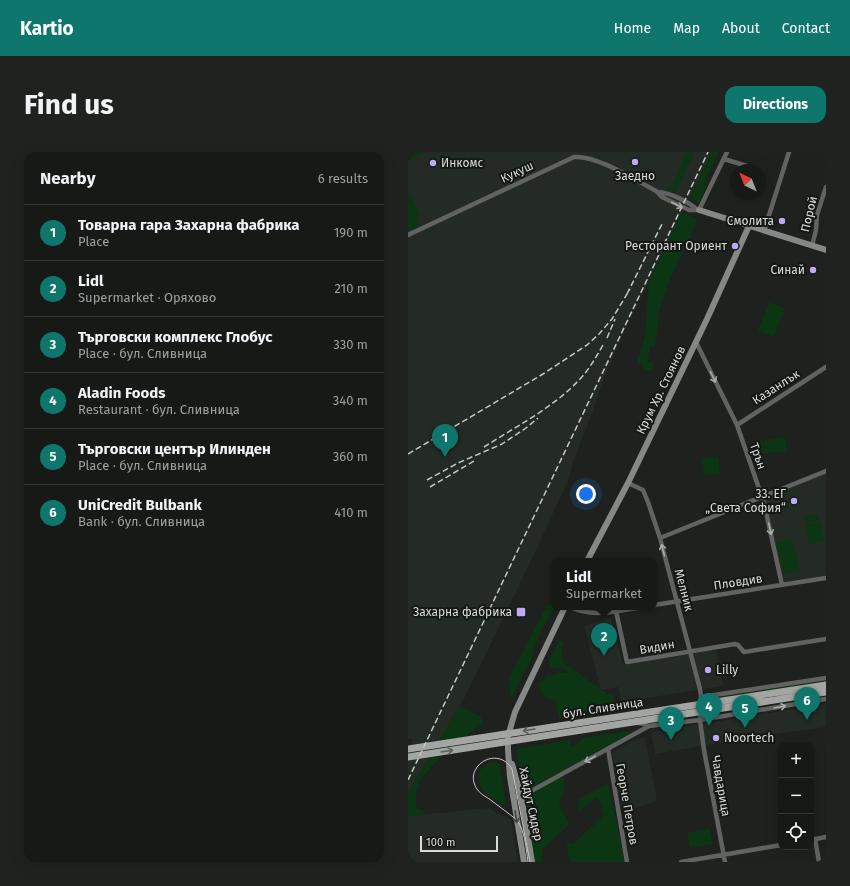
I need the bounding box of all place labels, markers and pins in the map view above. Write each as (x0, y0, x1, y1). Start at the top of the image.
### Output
place label: Инкомс (441, 156, 483, 170)
marker: Заедно (630, 157, 640, 167)
marker: Инкомс (428, 158, 438, 168)
place label: Заедно (615, 169, 655, 183)
place label: Смолита (727, 214, 774, 228)
marker: Смолита (777, 216, 787, 226)
place label: Ресторант Ориент (625, 239, 728, 253)
marker: Ресторант Ориент (730, 241, 740, 251)
place label: Синай (770, 263, 805, 277)
marker: Синай (808, 265, 818, 275)
pin: 1 (432, 424, 458, 457)
place label: 33. ЕГ „Света София“ (705, 487, 786, 515)
marker: 33. ЕГ „Света София“ (789, 496, 799, 506)
place label: Захарна фабрика (413, 605, 512, 619)
marker: Захарна фабрика (515, 606, 527, 618)
pin: 2 (591, 623, 617, 656)
place label: Lilly (716, 663, 738, 677)
marker: Lilly (703, 665, 713, 675)
pin: 6 (794, 687, 820, 720)
pin: 4 (696, 693, 722, 726)
pin: 5 (732, 695, 758, 728)
pin: 3 (658, 707, 684, 740)
place label: Noortech (724, 731, 774, 745)
marker: Noortech (711, 733, 721, 743)

